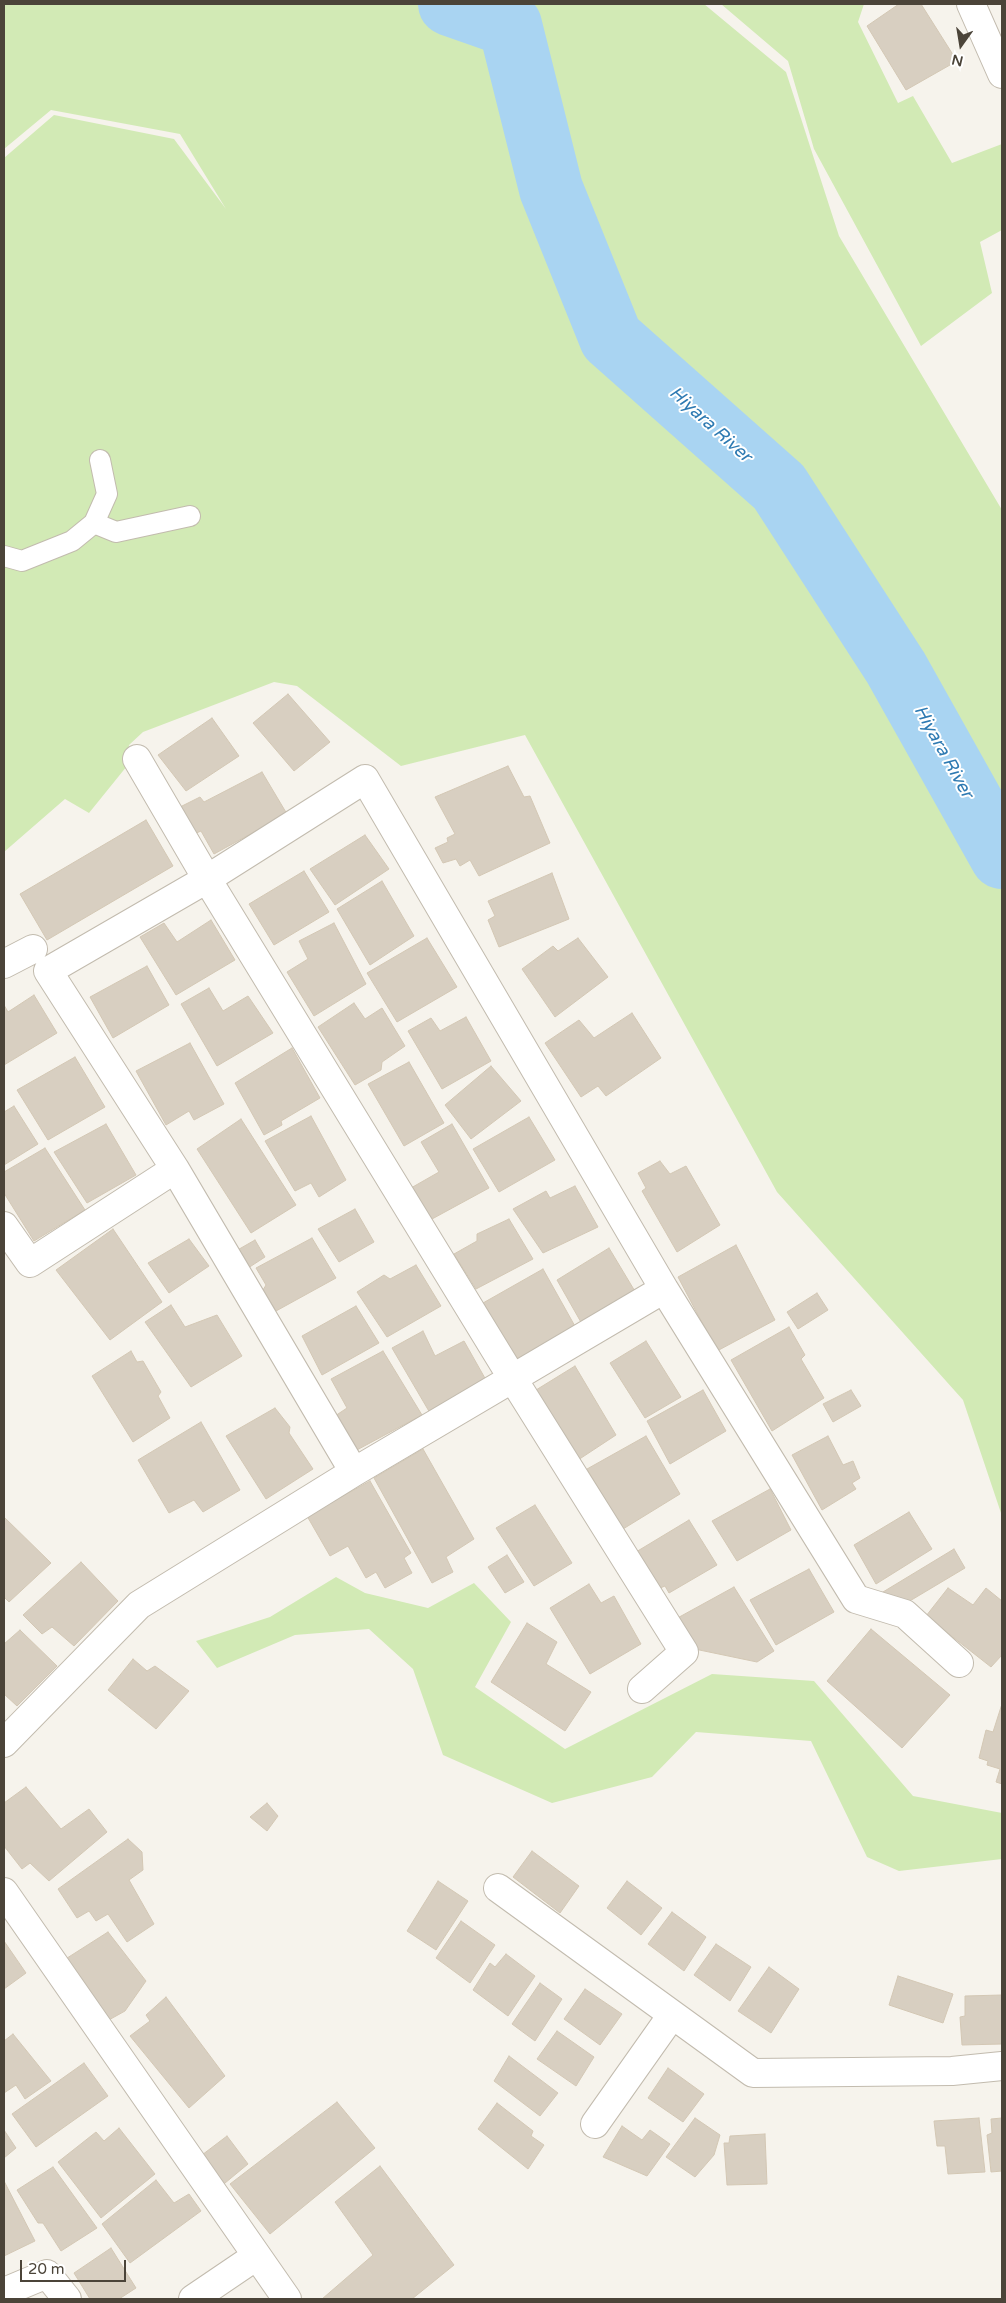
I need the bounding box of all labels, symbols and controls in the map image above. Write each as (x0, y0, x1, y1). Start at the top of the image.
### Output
north arrow (936, 20, 986, 70)
text: N (950, 51, 965, 70)
water label: Hiyara River (664, 382, 756, 468)
water label: Hiyara River (909, 702, 977, 802)
scale bar (22, 2250, 129, 2282)
text: 20 m (28, 2260, 65, 2278)

